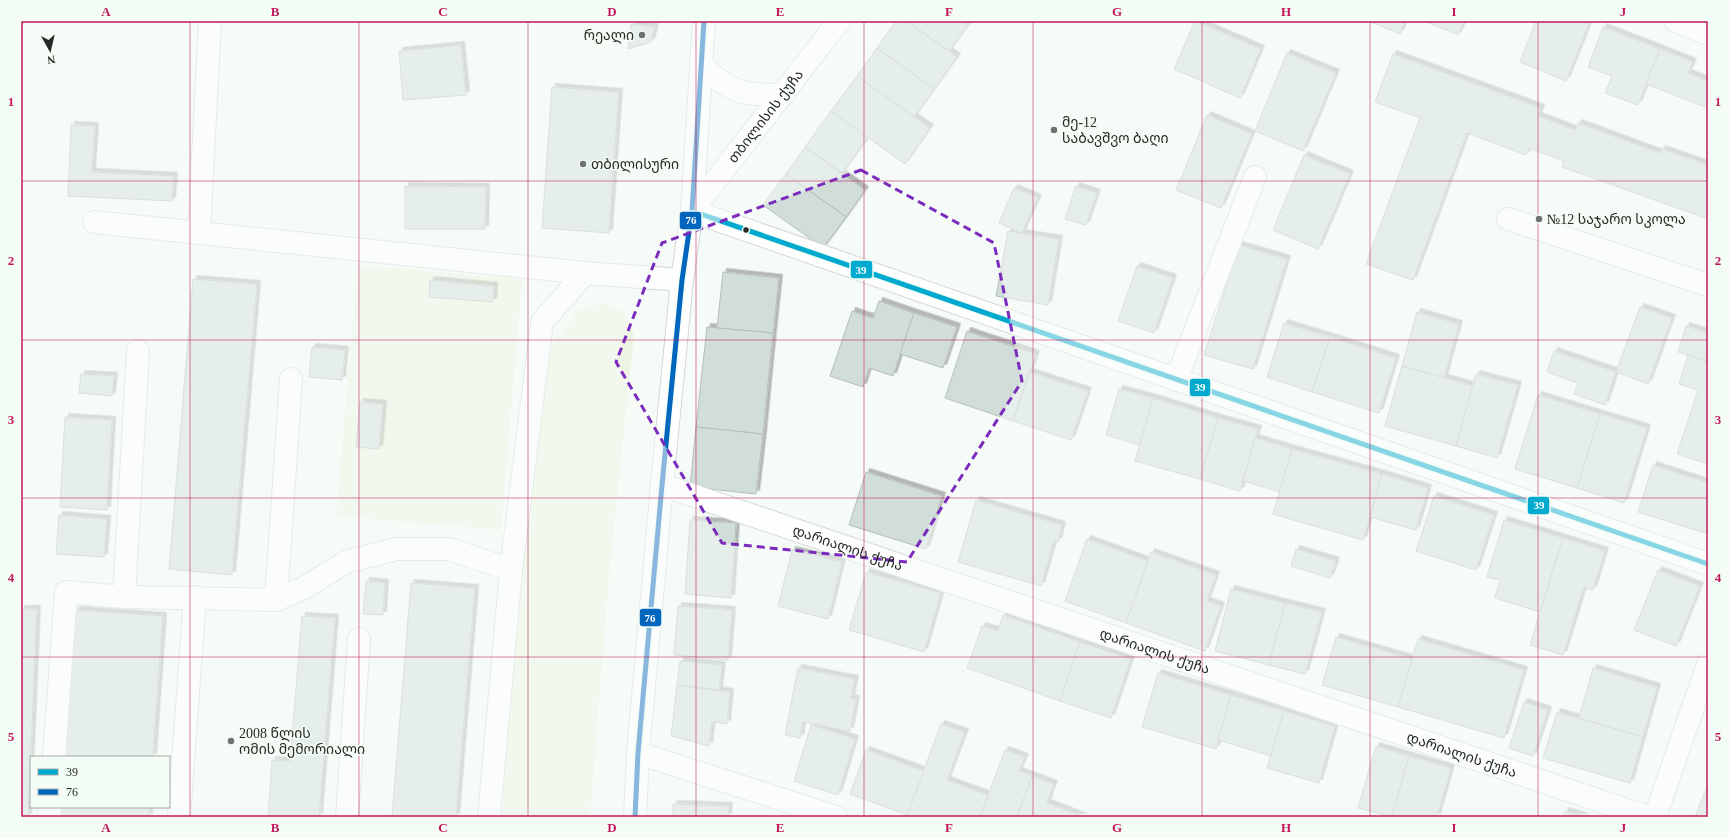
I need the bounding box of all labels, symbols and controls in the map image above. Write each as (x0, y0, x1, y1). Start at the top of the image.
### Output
text: A (101, 4, 111, 19)
text: B (271, 4, 280, 19)
text: C (438, 4, 448, 19)
text: D (607, 4, 617, 19)
text: E (776, 4, 784, 19)
text: F (945, 4, 953, 19)
text: G (1112, 4, 1122, 19)
text: H (1281, 4, 1291, 19)
text: I (1451, 4, 1457, 19)
text: J (1620, 4, 1627, 19)
place label: რეალი (584, 28, 634, 44)
north arrow (30, 30, 70, 70)
marker: რეალი (637, 30, 647, 40)
text: N (47, 53, 56, 66)
street label: თბილისის ქუჩა (725, 67, 806, 166)
text: 1 (8, 94, 14, 109)
text: 1 (1715, 94, 1721, 109)
place label: მე-12 საბავშვო ბაღი (1062, 115, 1168, 147)
marker: მე-12 საბავშვო ბაღი (1049, 125, 1059, 135)
place label: თბილისური (591, 157, 679, 173)
marker: თბილისური (578, 159, 588, 169)
line badge: 76 (679, 211, 702, 230)
place label: №12 საჯარო სკოლა (1547, 212, 1686, 228)
text: 76 (686, 214, 697, 226)
marker: №12 საჯარო სკოლა (1534, 214, 1544, 224)
unlabelled marker (741, 225, 751, 235)
text: 2 (8, 253, 14, 268)
text: 2 (1715, 253, 1721, 268)
line badge: 39 (850, 260, 873, 279)
text: 39 (856, 264, 867, 276)
line badge: 39 (1189, 378, 1211, 397)
text: 39 (1195, 381, 1206, 393)
text: 3 (8, 412, 15, 427)
text: 3 (1715, 412, 1722, 427)
line badge: 39 (1527, 496, 1550, 515)
text: 39 (1534, 499, 1545, 511)
street label: დარიალის ქუჩა (790, 523, 904, 573)
text: 4 (8, 570, 15, 585)
text: 4 (1715, 570, 1722, 585)
line badge: 76 (639, 608, 662, 627)
text: 76 (645, 612, 656, 624)
street label: დარიალის ქუჩა (1097, 626, 1212, 677)
place label: 2008 წლის ომის მემორიალი (239, 726, 365, 758)
text: 5 (8, 729, 15, 744)
street label: დარიალის ქუჩა (1405, 729, 1519, 780)
text: 5 (1715, 729, 1722, 744)
marker: 2008 წლის ომის მემორიალი (226, 736, 236, 746)
legend (30, 756, 170, 808)
text: 39 (66, 765, 78, 779)
text: 76 (66, 785, 78, 799)
text: A (101, 820, 111, 835)
text: B (271, 820, 280, 835)
text: C (438, 820, 448, 835)
text: D (607, 820, 617, 835)
text: E (776, 820, 784, 835)
text: F (945, 820, 953, 835)
text: G (1112, 820, 1122, 835)
text: H (1281, 820, 1291, 835)
text: I (1451, 820, 1457, 835)
text: J (1620, 820, 1627, 835)

